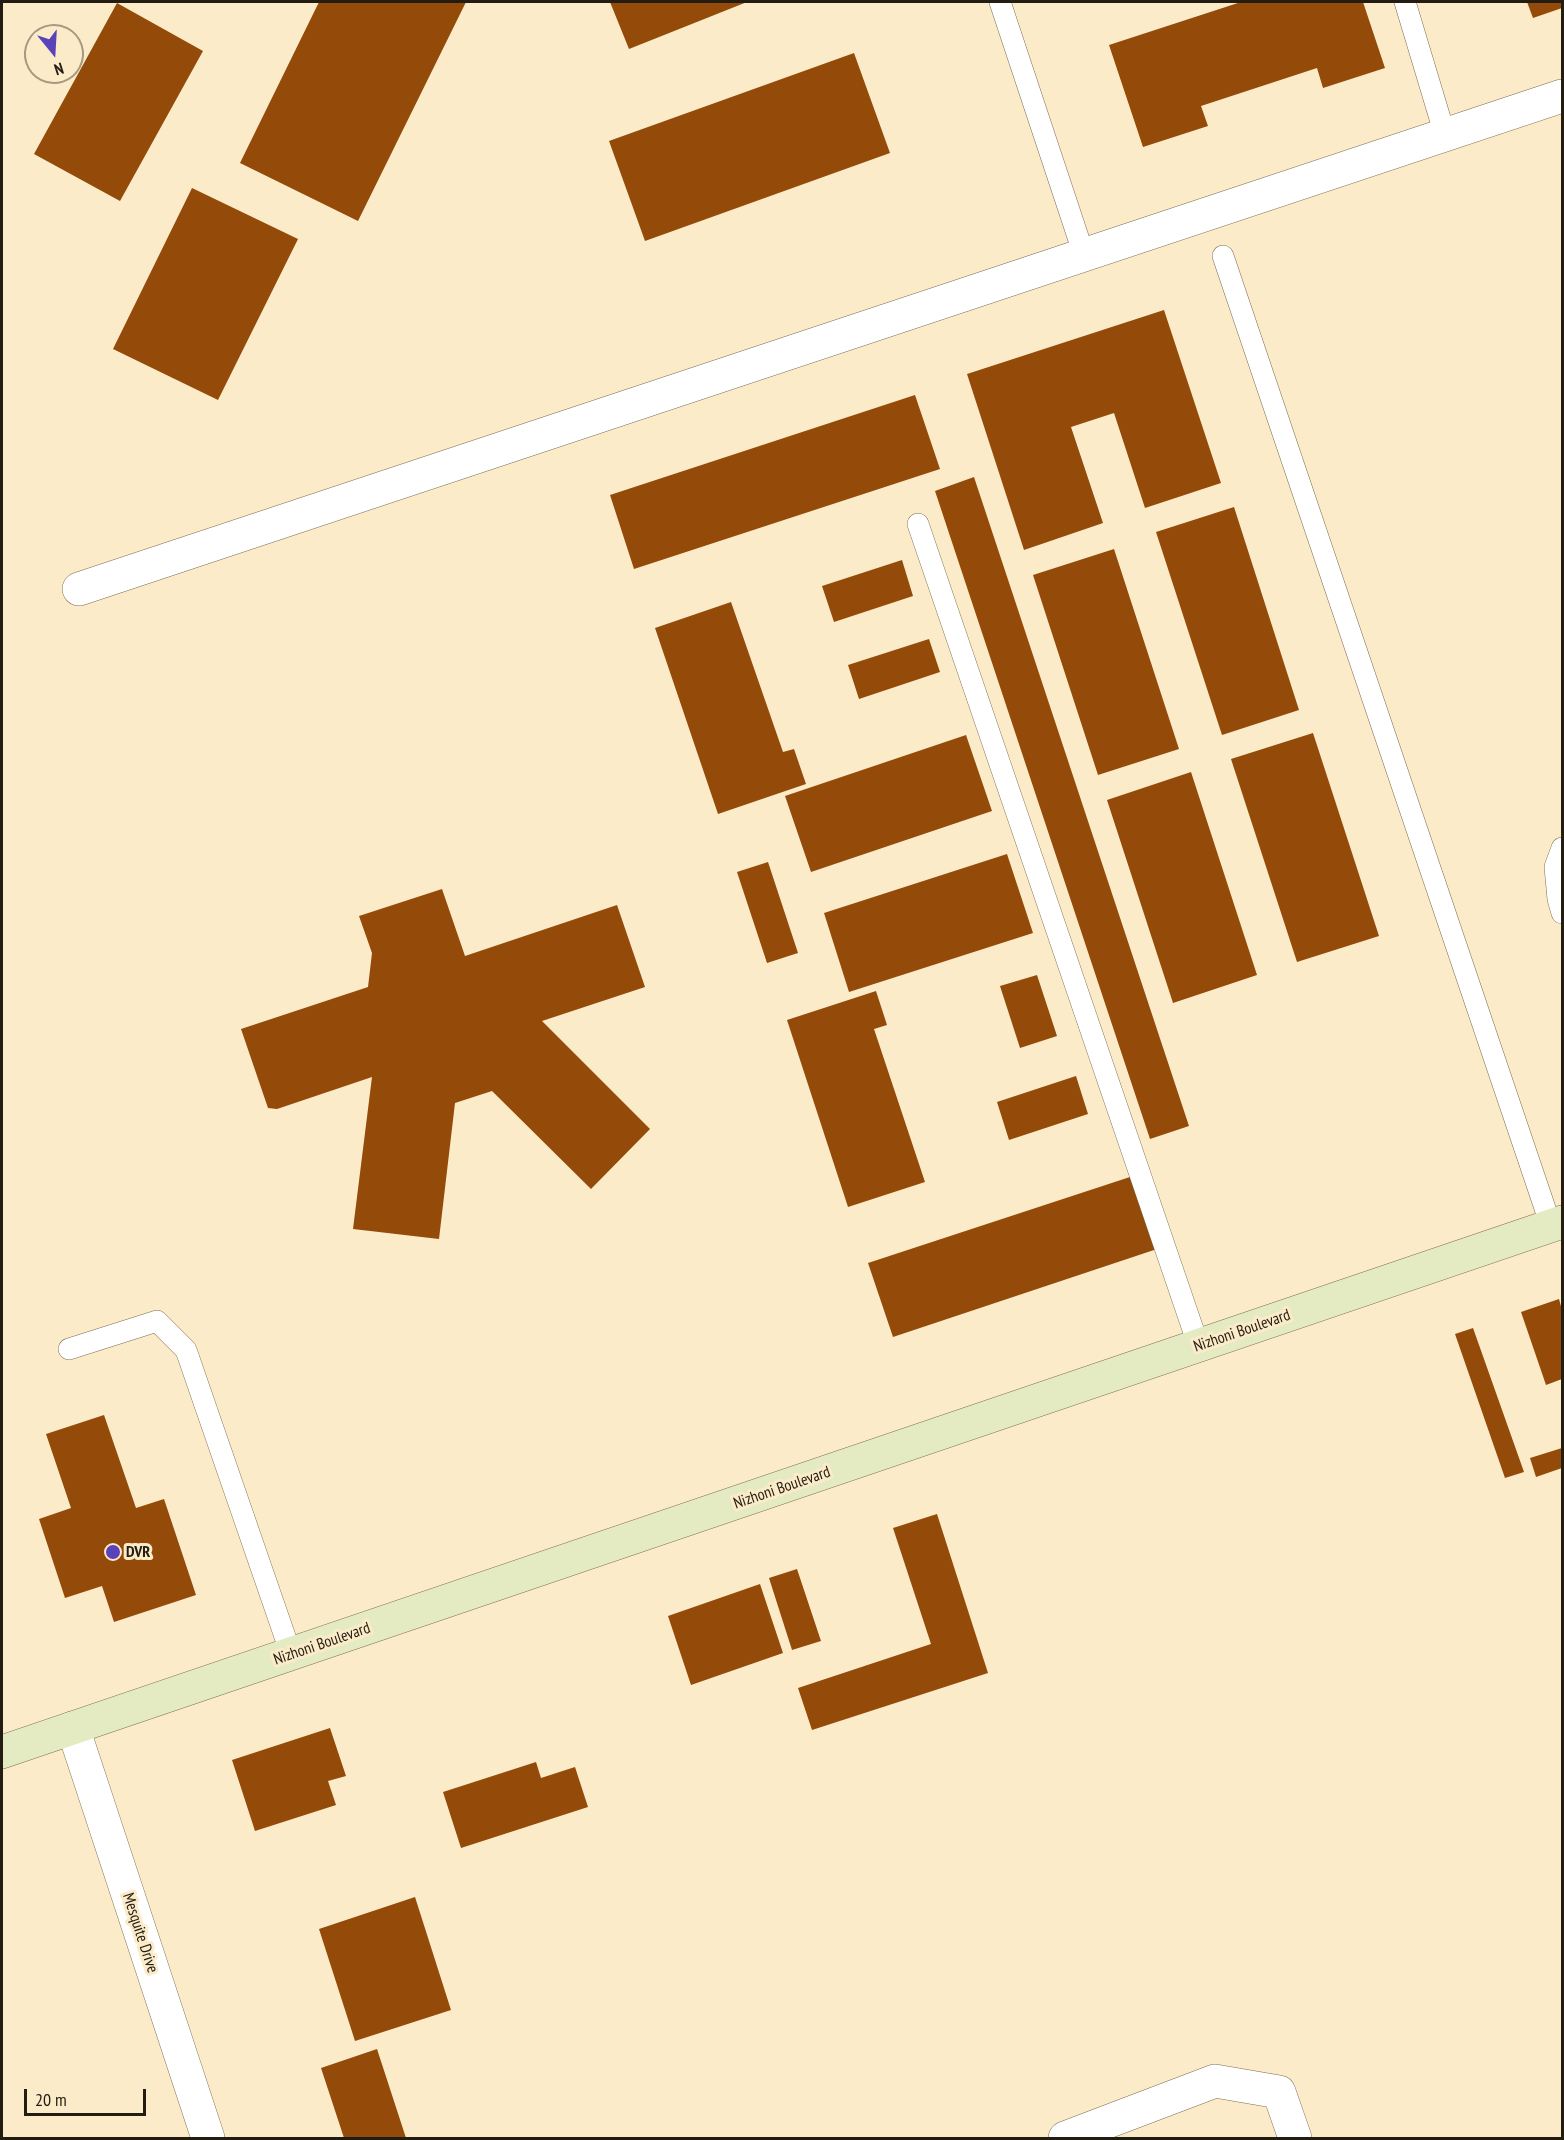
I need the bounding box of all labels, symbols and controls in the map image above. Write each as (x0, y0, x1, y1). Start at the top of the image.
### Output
north arrow (24, 24, 84, 84)
text: N (52, 58, 66, 80)
street label: Nizhoni Boulevard (1191, 1305, 1293, 1357)
street label: Nizhoni Boulevard (731, 1462, 833, 1514)
place label: DVR (126, 1542, 150, 1562)
marker: DVR (104, 1543, 122, 1561)
street label: Nizhoni Boulevard (271, 1618, 373, 1670)
street label: Mesquite Drive (118, 1891, 162, 1975)
scale bar (27, 2077, 148, 2115)
text: 20 m (35, 2088, 67, 2111)

